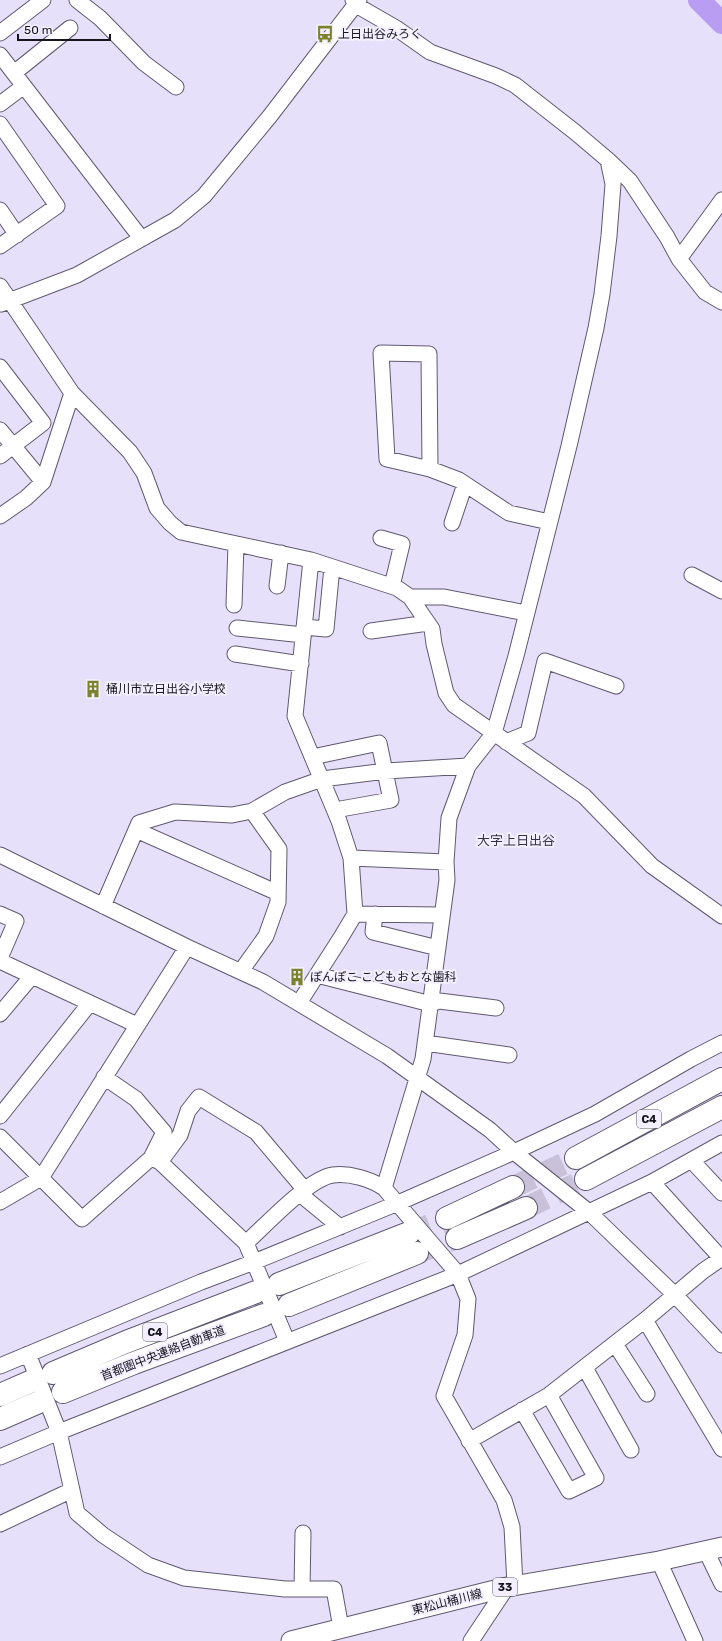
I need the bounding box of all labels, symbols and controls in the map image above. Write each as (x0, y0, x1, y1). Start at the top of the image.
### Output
scale bar (18, 16, 110, 42)
text: 50 m (24, 23, 52, 37)
bus stop icon: 上日出谷みろく (315, 24, 335, 44)
place label: 上日出谷みろく (338, 27, 422, 41)
building icon: 桶川市立日出谷小学校 (83, 679, 103, 699)
place label: 桶川市立日出谷小学校 (106, 682, 226, 696)
district label: 大字上日出谷 (477, 833, 555, 848)
building icon: ぽんぽこ こどもおとな歯科 (287, 967, 307, 987)
place label: ぽんぽこ こどもおとな歯科 (310, 970, 457, 984)
road number: C4 (637, 1110, 661, 1128)
street label: 首都圏中央連絡自動車道 (99, 1323, 227, 1383)
road number: C4 (143, 1323, 167, 1341)
road number: 33 (493, 1578, 517, 1596)
street label: 東松山桶川線 (410, 1586, 484, 1618)

